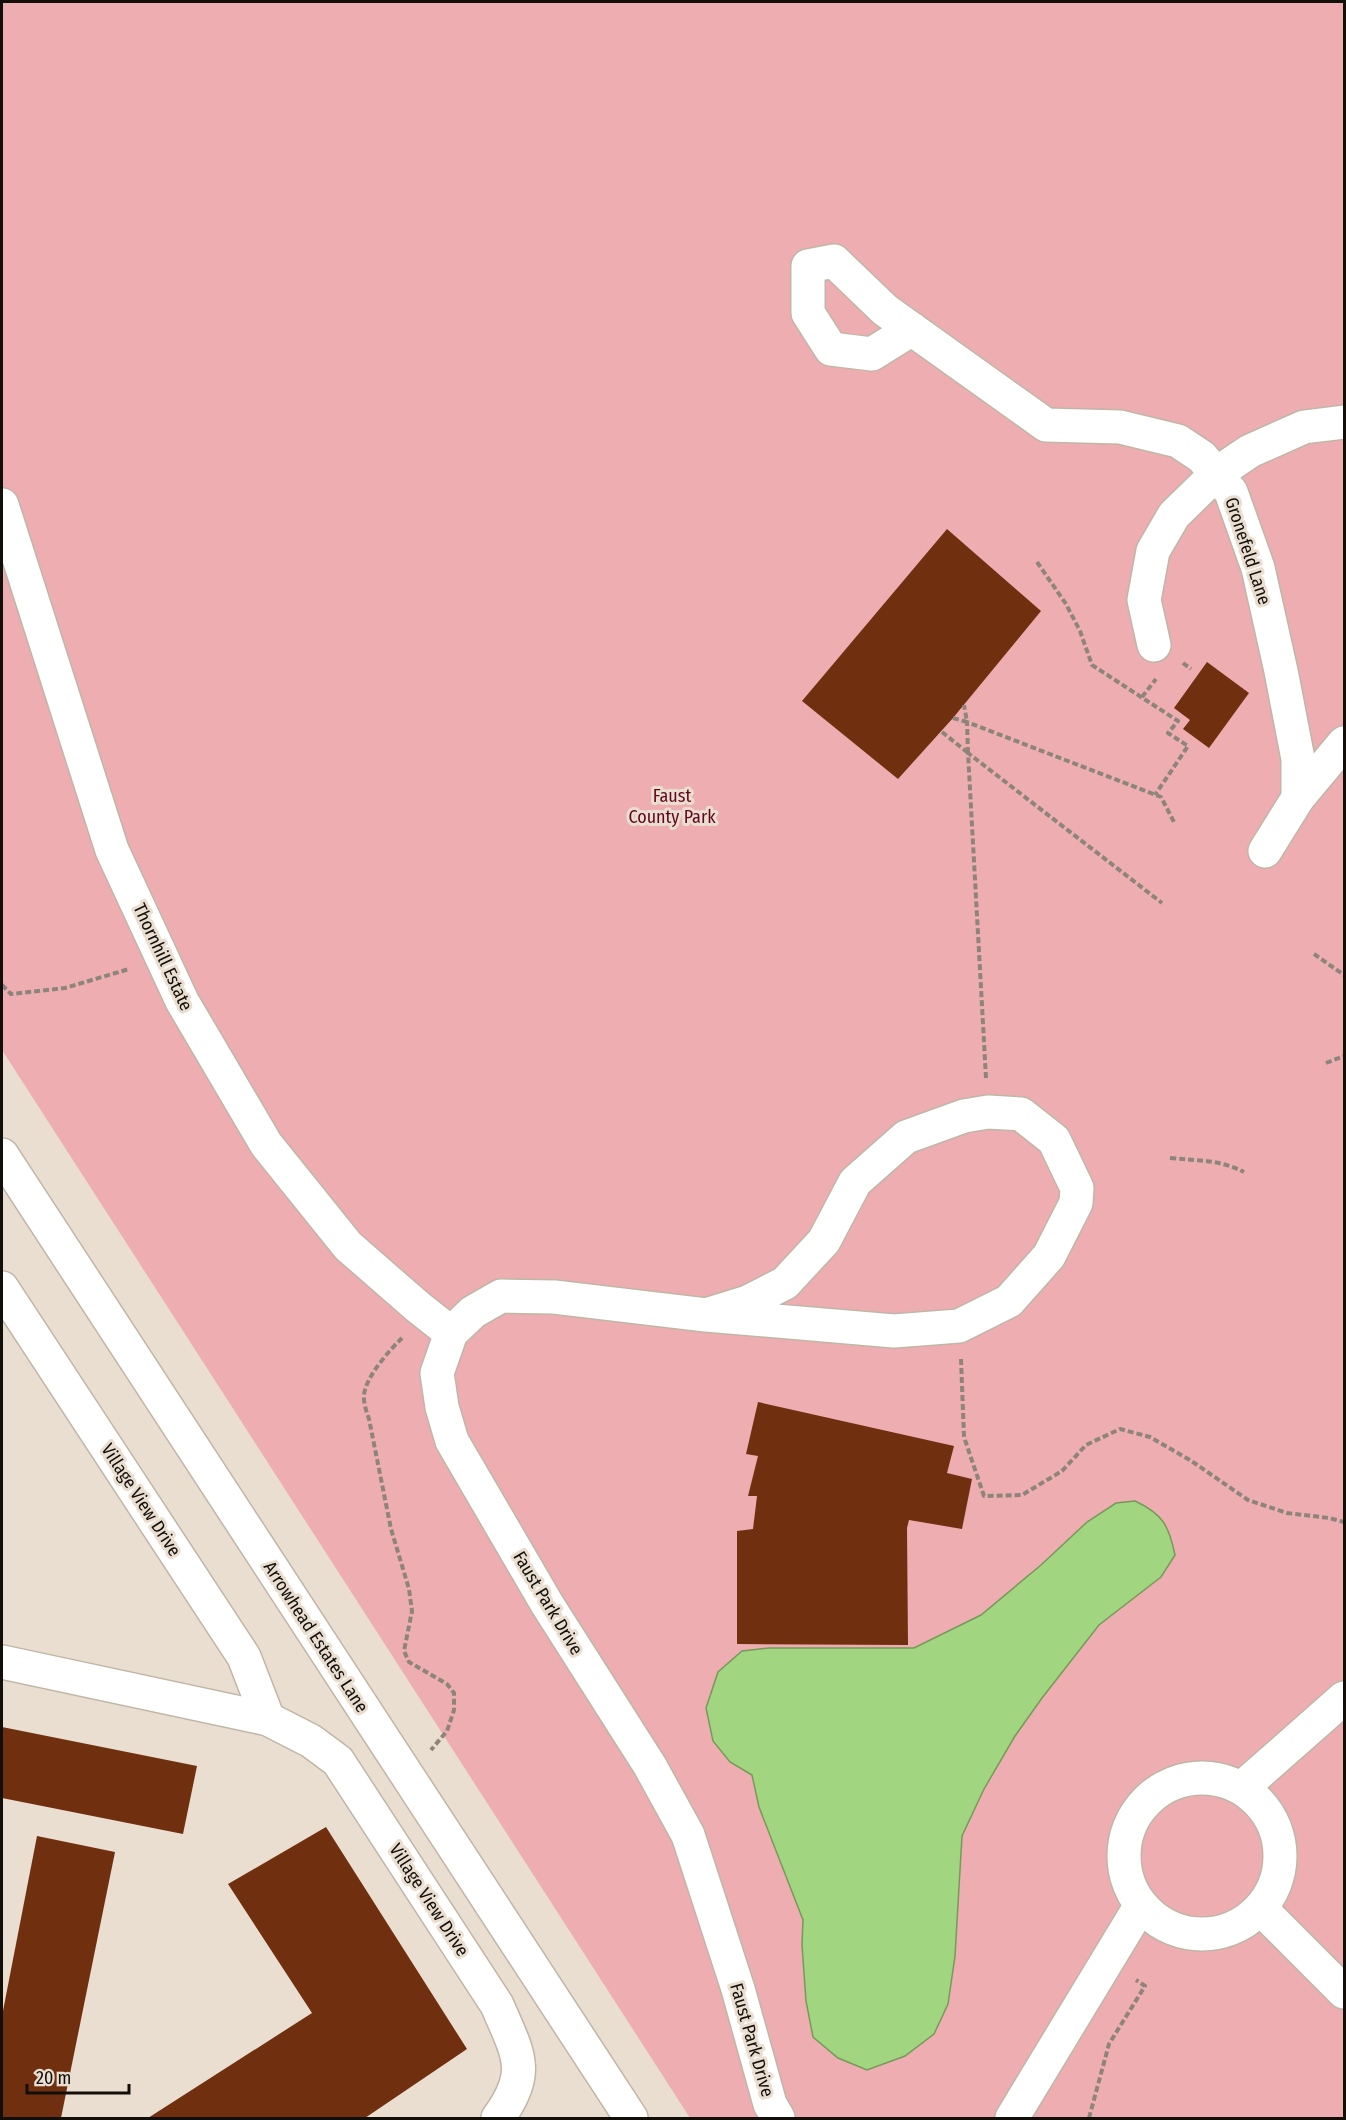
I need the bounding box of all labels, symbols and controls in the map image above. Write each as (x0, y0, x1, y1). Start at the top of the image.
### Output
street label: Gronefeld Lane (1220, 494, 1276, 608)
park label: Faust County Park (628, 785, 716, 828)
street label: Thornhill Estate (129, 900, 198, 1014)
street label: Village View Drive (96, 1440, 186, 1560)
street label: Faust Park Drive (508, 1547, 588, 1659)
street label: Arrowhead Estates Lane (259, 1557, 373, 1717)
street label: Village View Drive (384, 1840, 474, 1960)
street label: Faust Park Drive (725, 1981, 779, 2099)
scale bar (27, 2057, 129, 2095)
text: 20 m (36, 2067, 71, 2089)

